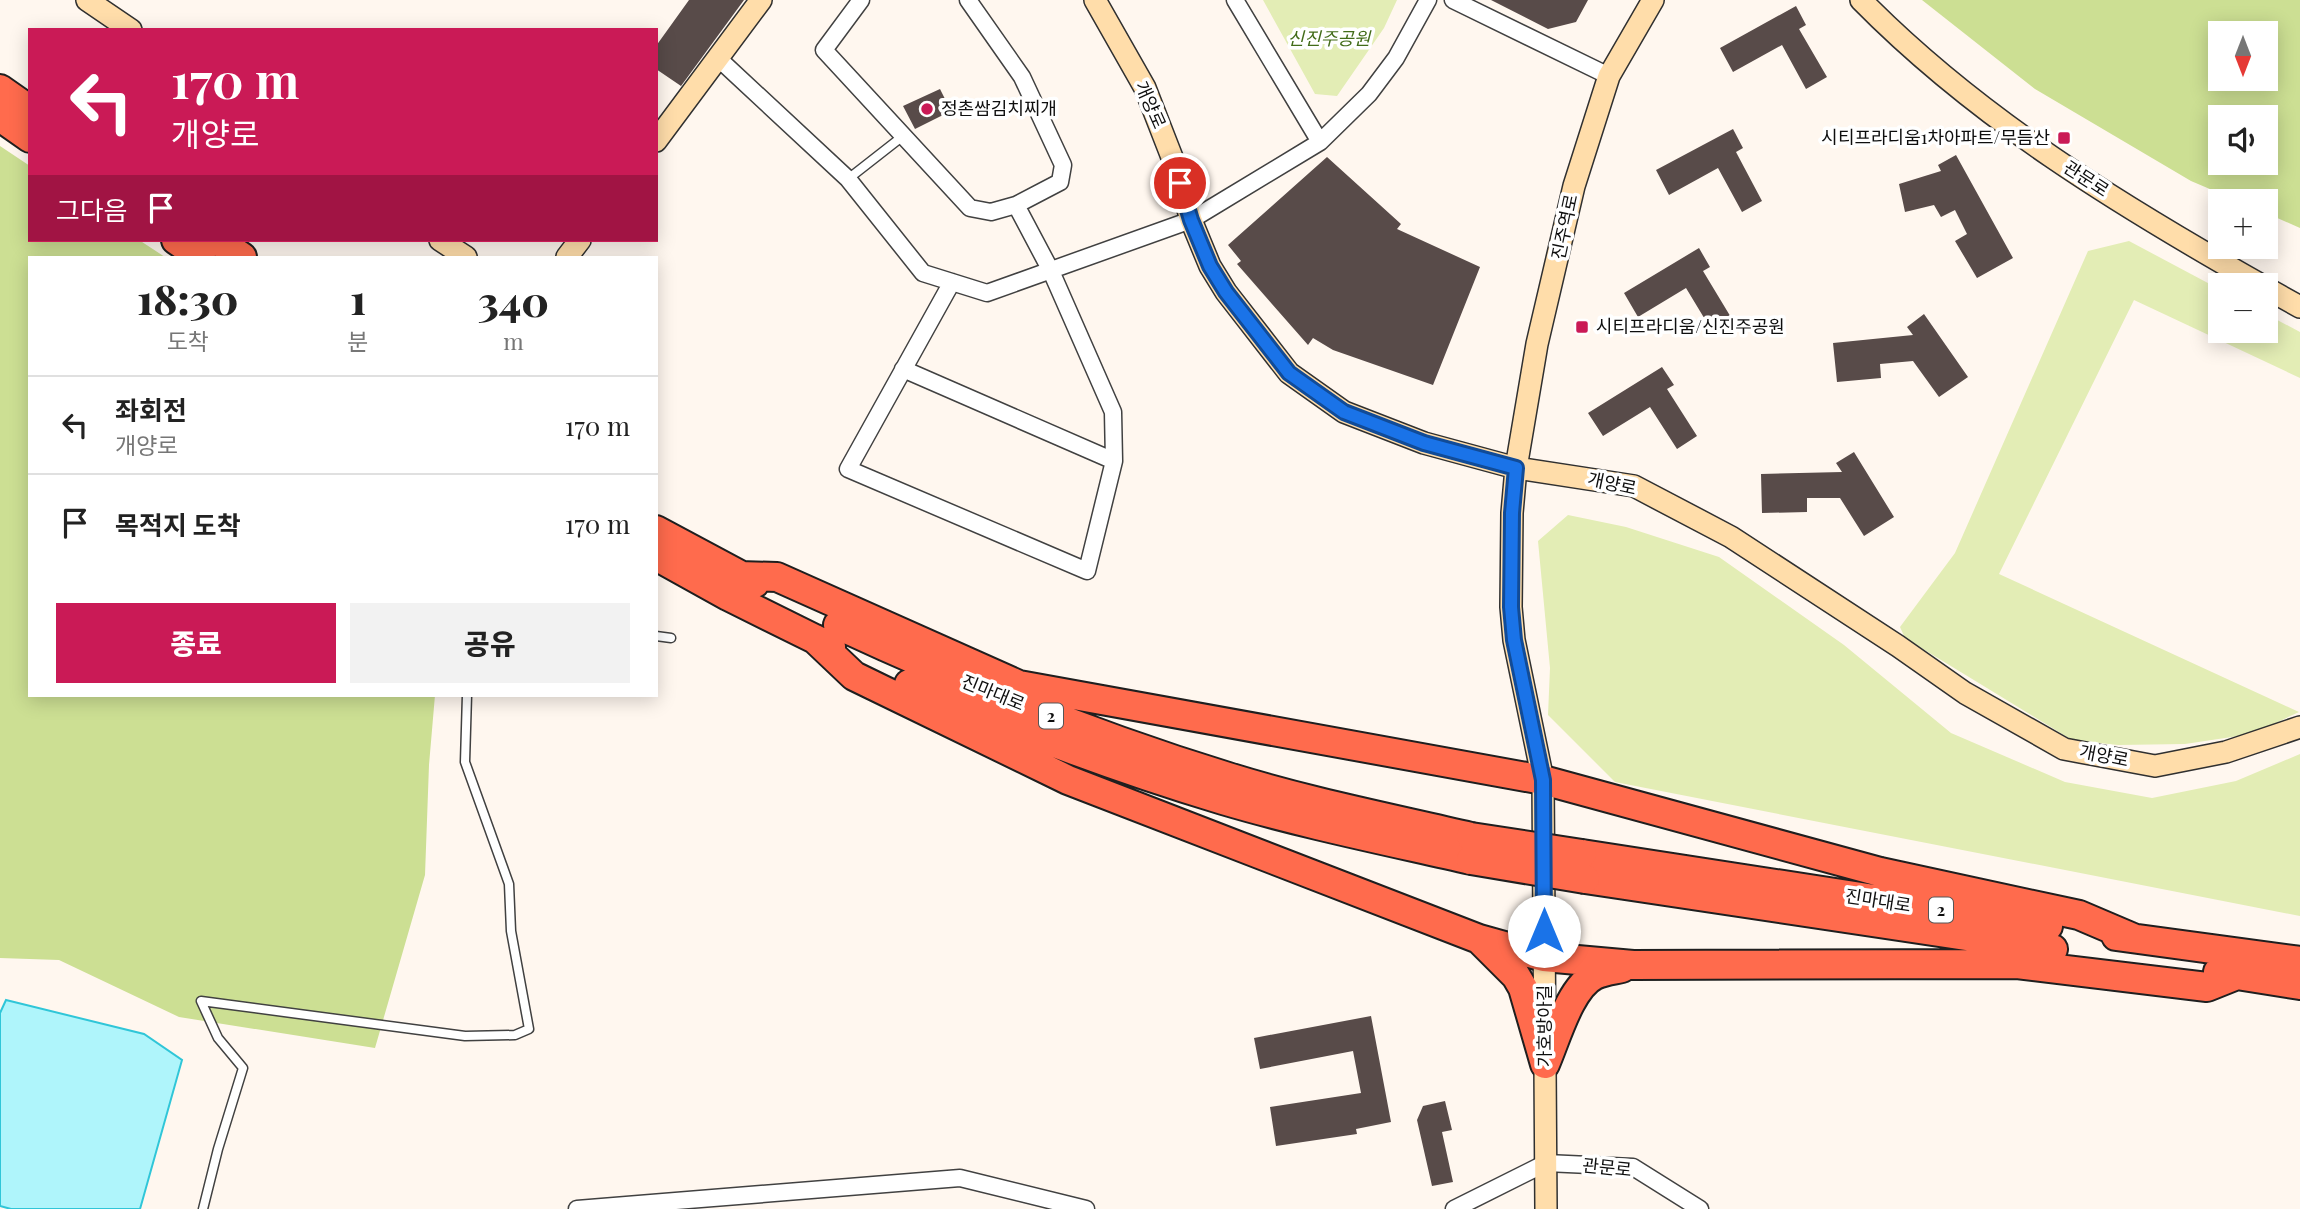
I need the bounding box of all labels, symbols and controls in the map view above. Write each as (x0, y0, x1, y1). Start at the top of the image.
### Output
north arrow (2208, 21, 2278, 91)
map controls (2208, 21, 2278, 343)
park label: 신진주공원 (1288, 26, 1372, 50)
text: 170 m (171, 46, 299, 111)
icon: left (56, 56, 147, 147)
street label: 개양로 (1130, 77, 1172, 132)
place label: 정촌쌈김치찌개 (941, 96, 1057, 120)
marker: 정촌쌈김치찌개 (919, 101, 935, 117)
button: sound (2208, 105, 2278, 175)
text: 개양로 (171, 111, 259, 154)
place label: 시티프라디움1차아파트/무듬산 (1821, 125, 2050, 149)
marker: 시티프라디움1차아파트/무듬산 (2056, 130, 2072, 146)
pin (1150, 153, 1210, 213)
street label: 관문로 (2059, 155, 2114, 202)
icon: arrive (1161, 164, 1199, 202)
icon: arrive (142, 189, 180, 227)
button: + (2208, 189, 2278, 259)
text: 그다음 (56, 192, 128, 227)
street label: 진주역로 (1545, 192, 1583, 262)
text: 18:30 (137, 270, 239, 326)
text: 1 (350, 270, 366, 326)
text: 340 (478, 272, 549, 328)
button: − (2208, 273, 2278, 343)
place label: 시티프라디움/신진주공원 (1596, 314, 1785, 338)
marker: 시티프라디움/신진주공원 (1574, 319, 1590, 335)
text: 도착 (167, 325, 209, 356)
text: 분 (348, 325, 369, 356)
text: m (503, 325, 524, 356)
text: 좌회전 (115, 392, 187, 427)
icon: left (56, 406, 94, 444)
text: 170 m (565, 408, 630, 443)
text: 개양로 (115, 429, 178, 460)
street label: 개양로 (1585, 466, 1639, 500)
icon: arrive (56, 504, 94, 542)
text: 170 m (565, 506, 630, 541)
text: 목적지 도착 (115, 507, 241, 542)
button: 종료 (56, 603, 336, 683)
button: 공유 (350, 603, 630, 683)
street label: 진마대로 (958, 669, 1029, 716)
road number: 2 (1039, 704, 1063, 729)
street label: 개양로 (2078, 738, 2131, 772)
street label: 진마대로 (1844, 883, 1913, 917)
position arrow (1507, 894, 1581, 968)
road number: 2 (1929, 898, 1953, 922)
street label: 가호방아길 (1532, 985, 1556, 1067)
street label: 관문로 (1581, 1152, 1633, 1182)

